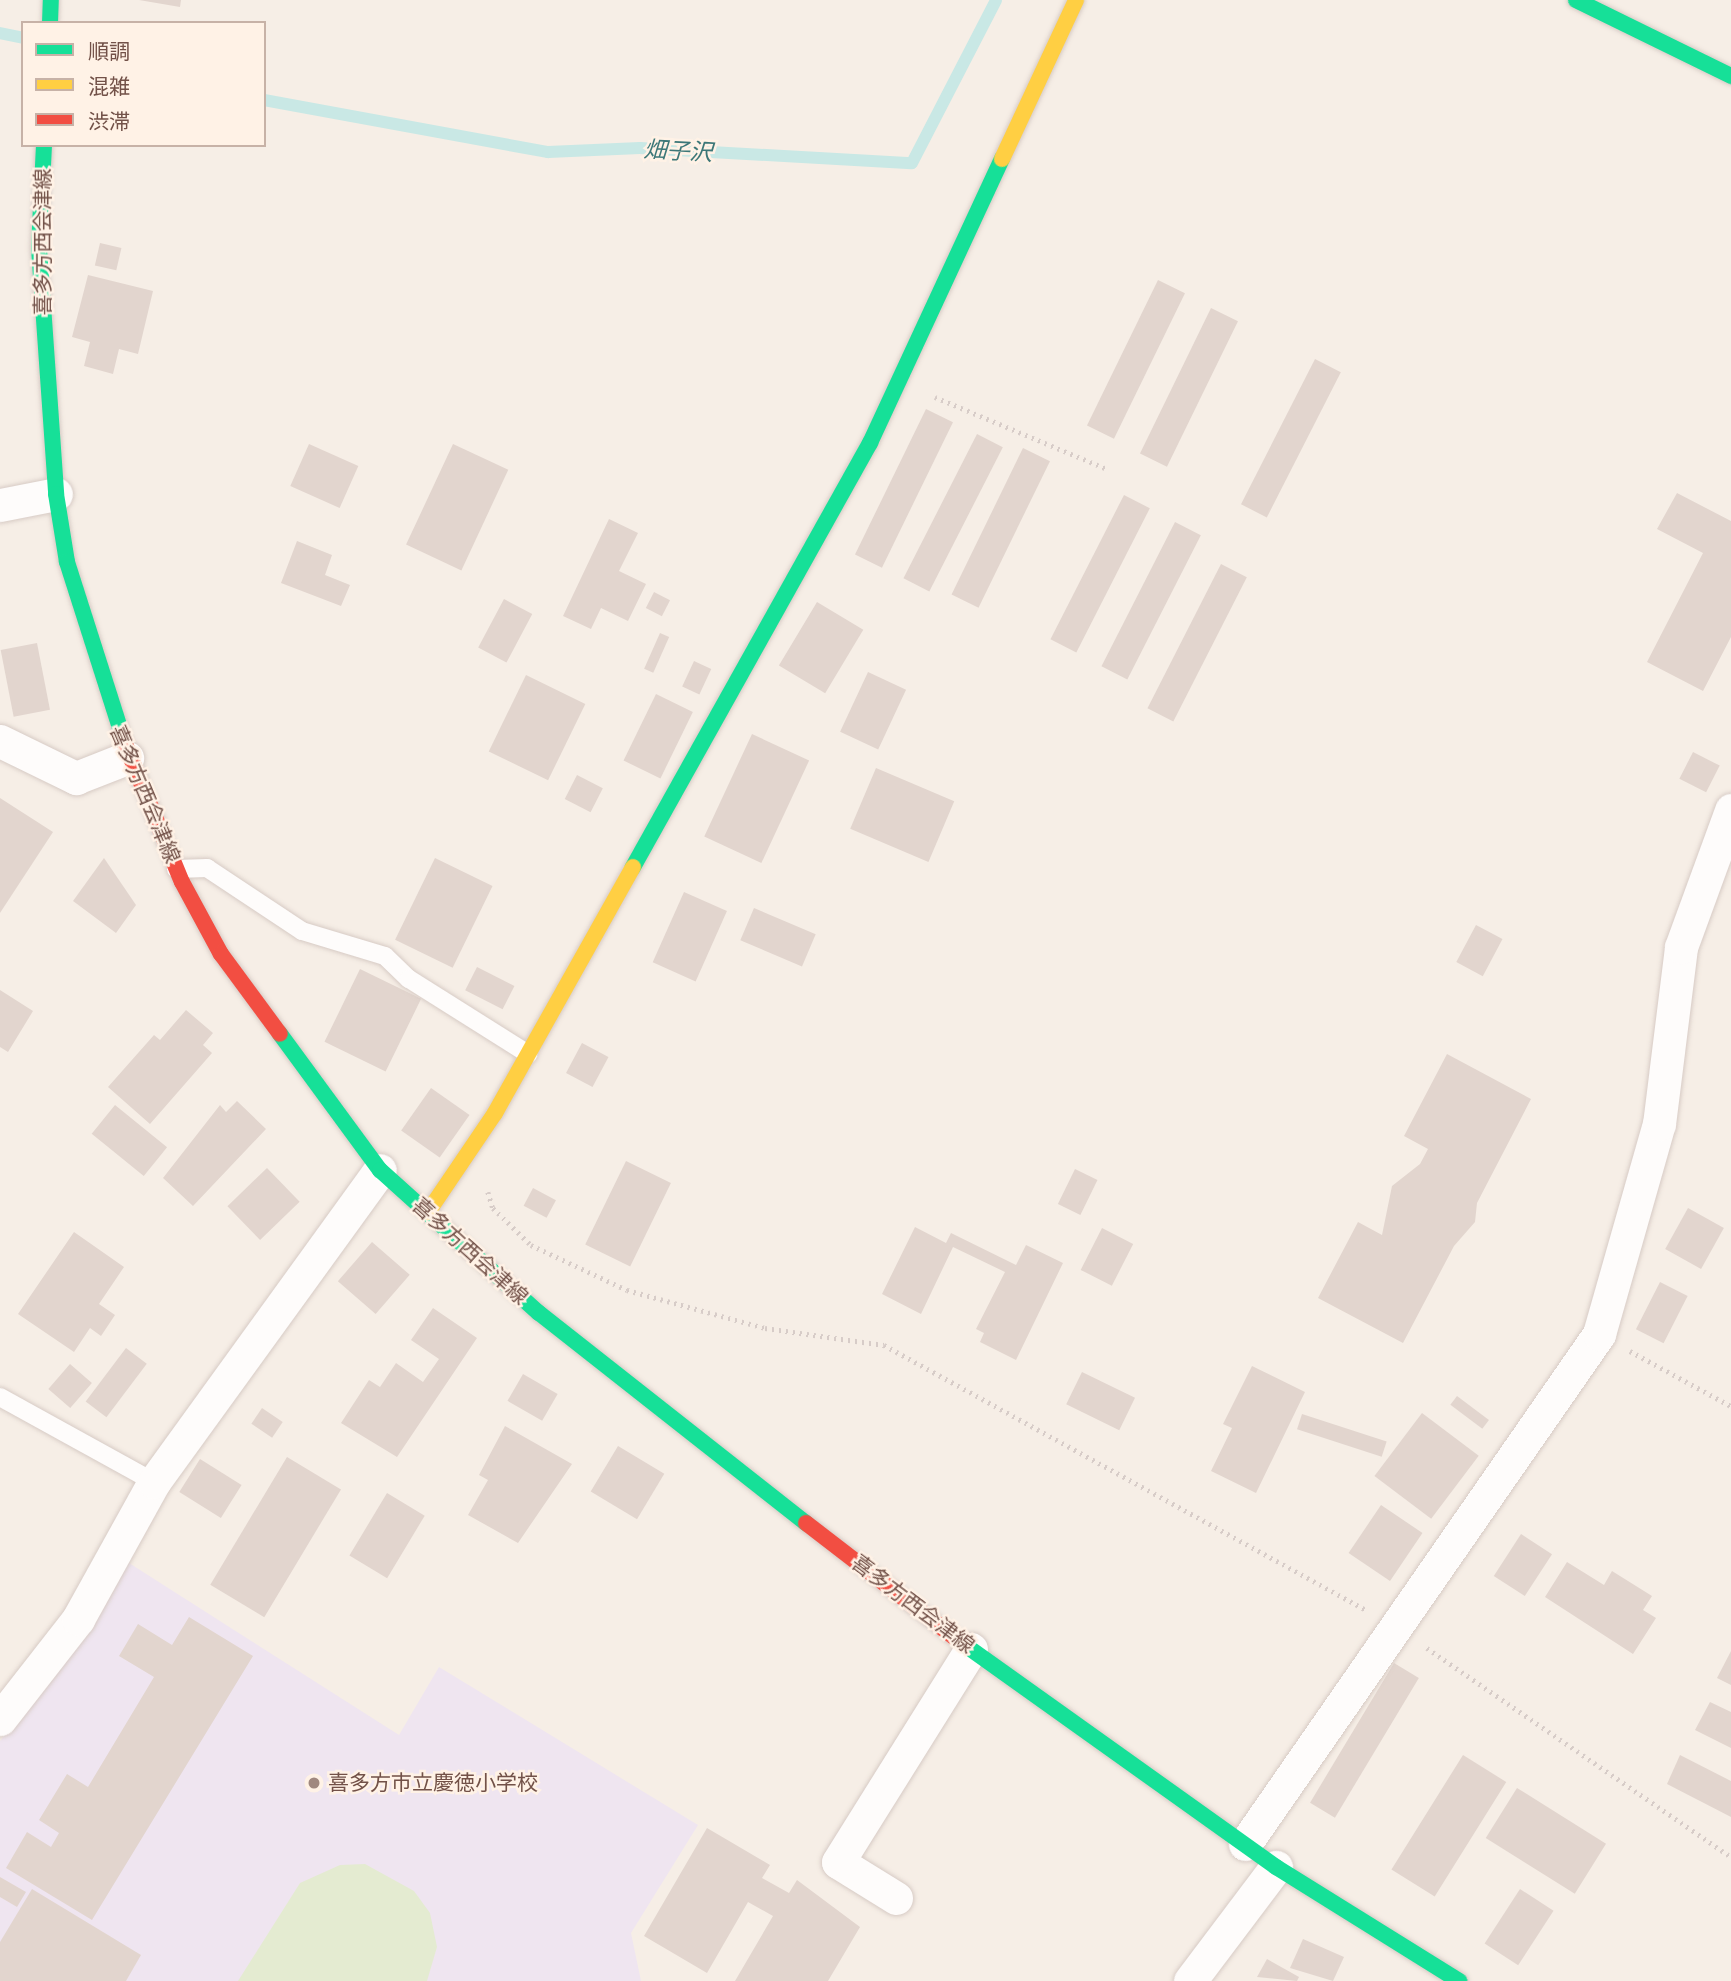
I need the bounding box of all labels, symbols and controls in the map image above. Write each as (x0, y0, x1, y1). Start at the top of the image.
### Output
legend (21, 21, 266, 147)
text: 順調 (88, 39, 130, 64)
text: 混雑 (88, 74, 130, 99)
text: 渋滞 (88, 109, 130, 134)
water label: 畑子沢 (643, 135, 713, 167)
street label: 喜多方西会津線 (30, 169, 56, 315)
street label: 喜多方西会津線 (105, 721, 185, 867)
street label: 喜多方西会津線 (407, 1192, 533, 1310)
street label: 喜多方西会津線 (847, 1550, 979, 1658)
place label: 喜多方市立慶徳小学校 (328, 1770, 538, 1796)
marker: 喜多方市立慶徳小学校 (306, 1775, 322, 1791)

